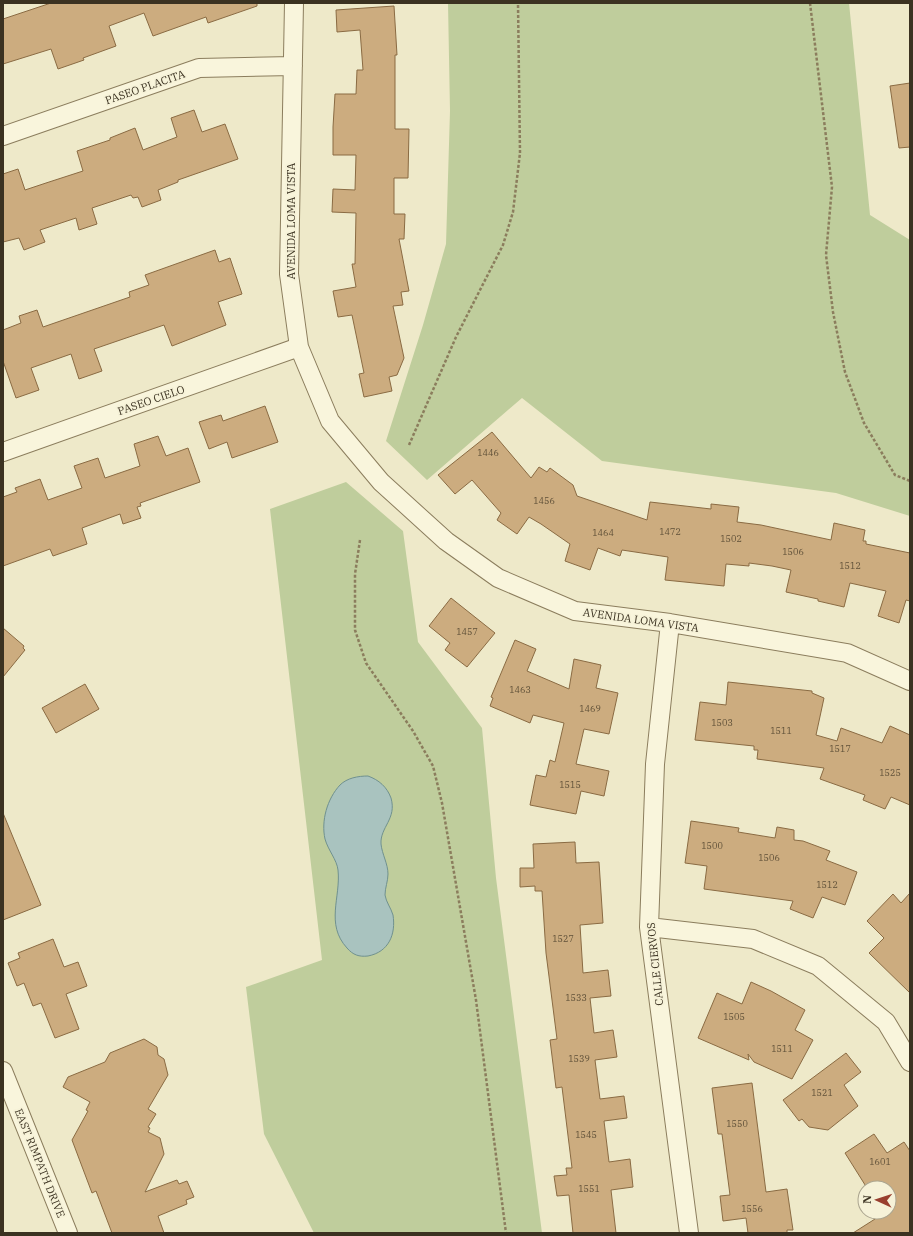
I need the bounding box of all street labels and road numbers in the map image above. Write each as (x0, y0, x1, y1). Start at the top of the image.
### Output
street label: PASEO PLACITA (103, 67, 187, 107)
street label: AVENIDA LOMA VISTA (284, 162, 298, 279)
street label: PASEO CIELO (116, 382, 187, 418)
street label: AVENIDA LOMA VISTA (582, 605, 700, 635)
street label: CALLE CIERVOS (644, 922, 666, 1006)
street label: EAST RIMPATH DRIVE (12, 1106, 68, 1220)

